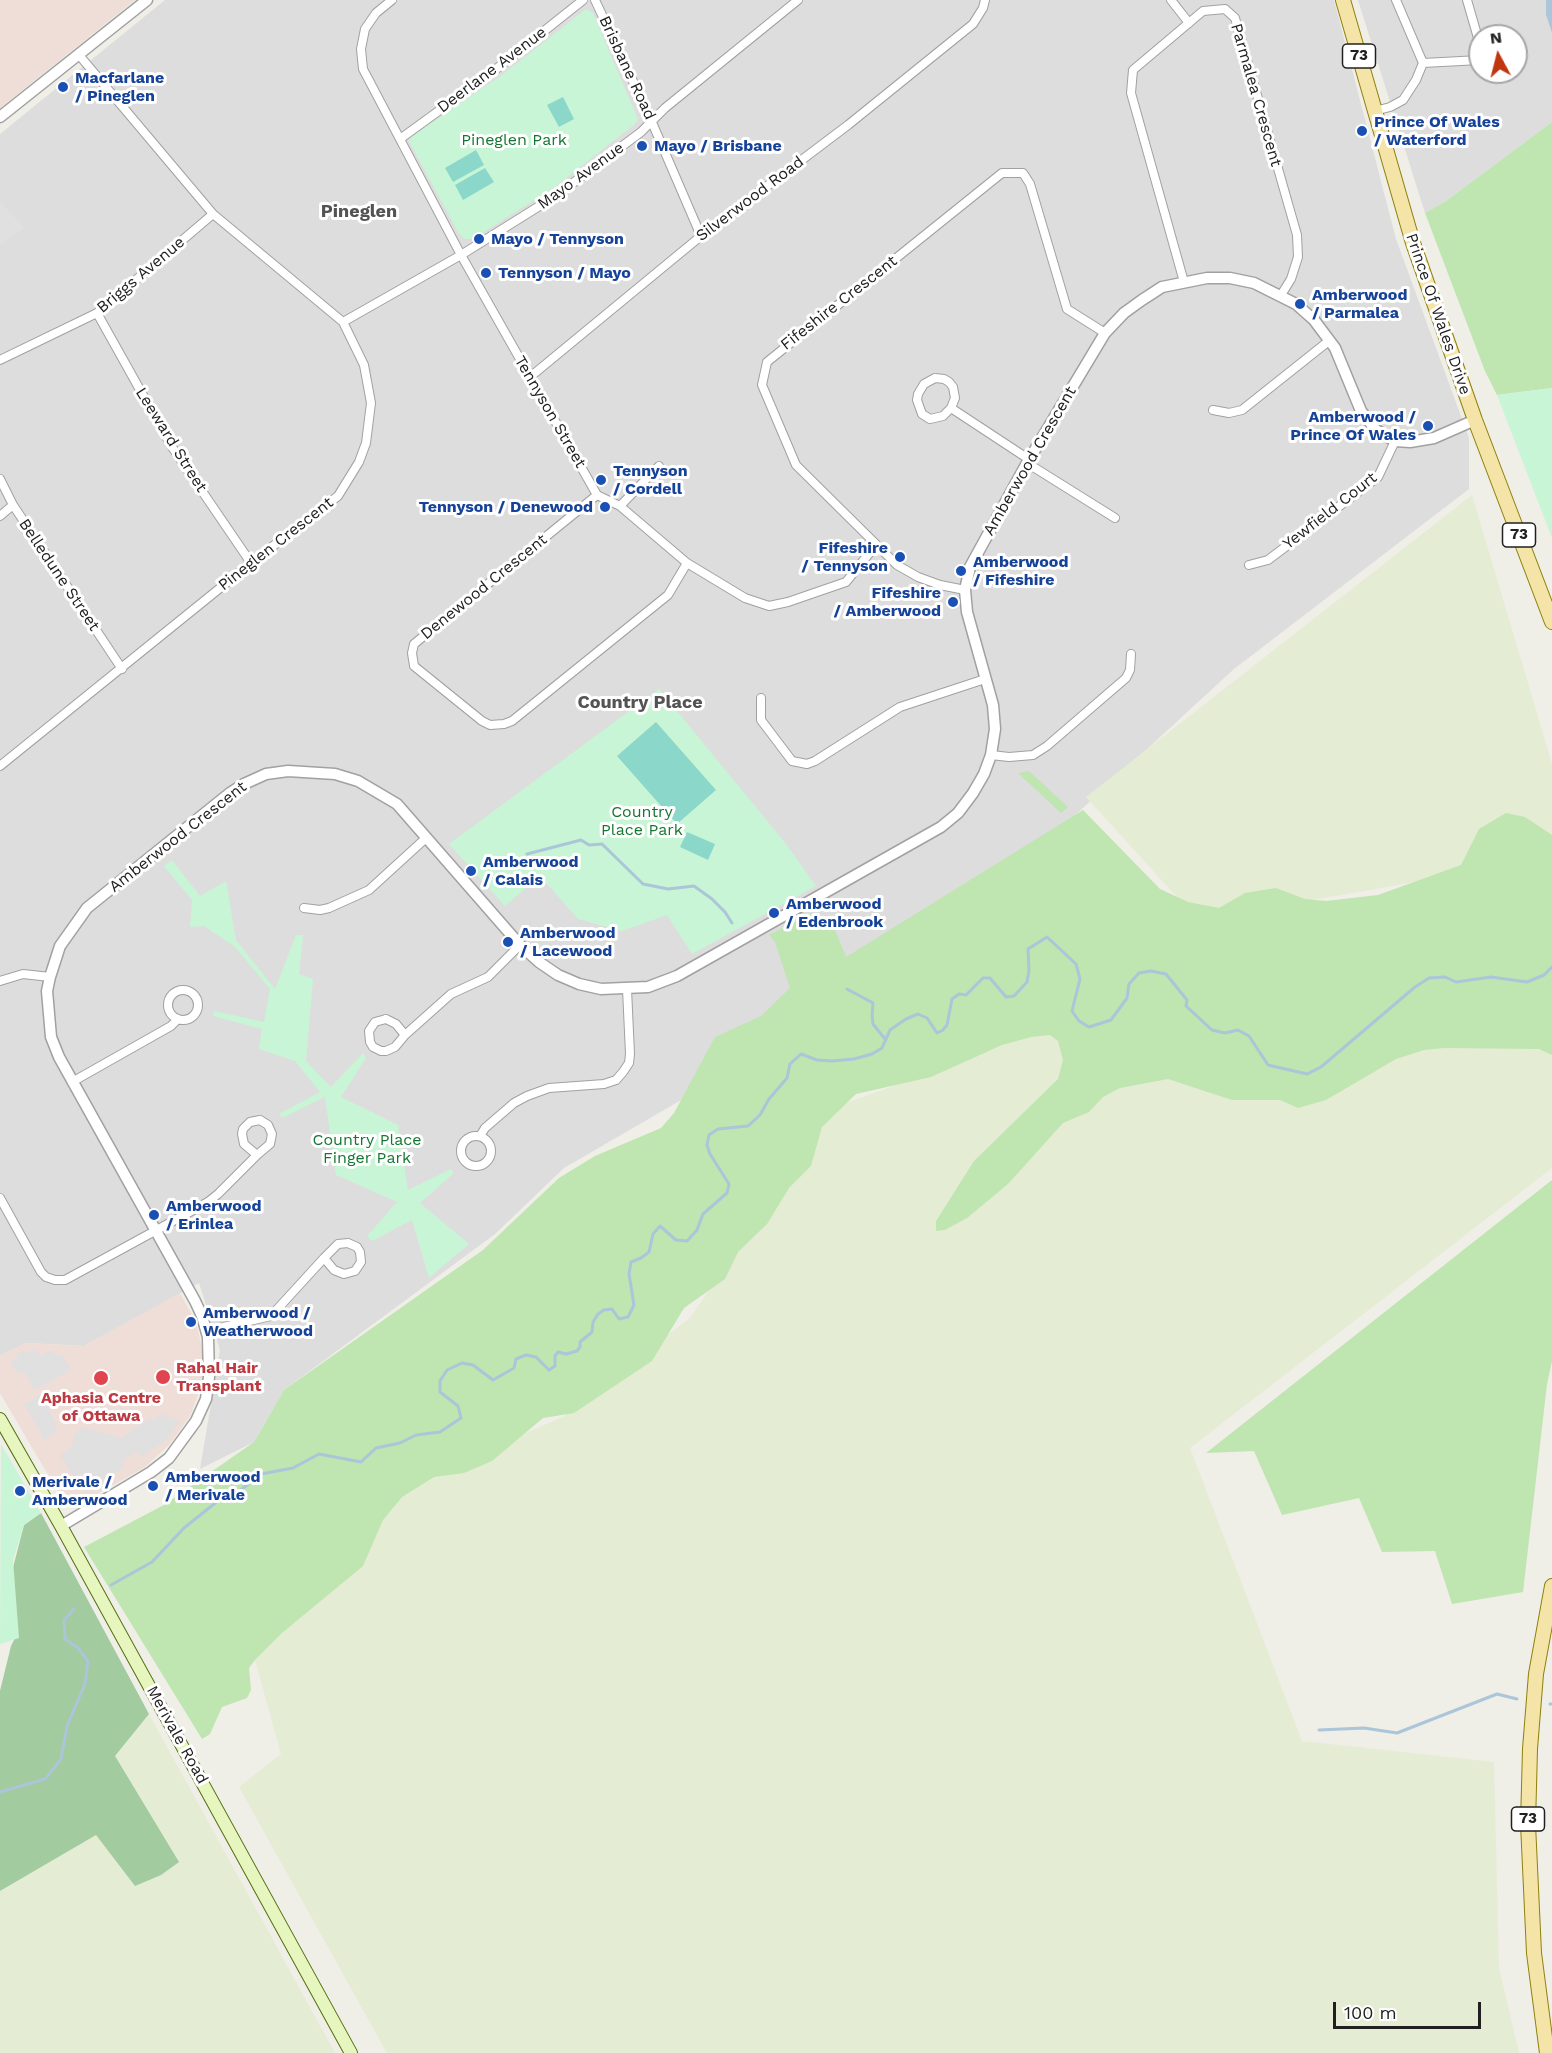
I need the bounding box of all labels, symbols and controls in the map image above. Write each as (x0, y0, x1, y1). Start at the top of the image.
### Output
street label: Brisbane Road (595, 13, 659, 123)
street label: Parmalea Crescent (1226, 21, 1286, 169)
street label: Deerlane Avenue (434, 23, 550, 117)
north arrow (1468, 24, 1528, 84)
text: N (1489, 27, 1503, 48)
road number: 73 (1342, 44, 1376, 68)
place label: Macfarlane / Pineglen (75, 68, 164, 106)
marker: Macfarlane / Pineglen (56, 80, 70, 94)
place label: Prince Of Wales / Waterford (1374, 112, 1500, 150)
marker: Prince Of Wales / Waterford (1355, 124, 1369, 138)
park label: Pineglen Park (461, 130, 567, 150)
place label: Mayo / Brisbane (654, 136, 782, 156)
street label: Mayo Avenue (534, 138, 628, 214)
marker: Mayo / Brisbane (635, 139, 649, 153)
street label: Silverwood Road (692, 152, 808, 246)
district label: Pineglen (321, 201, 397, 223)
place label: Mayo / Tennyson (491, 229, 624, 249)
street label: Prince Of Wales Drive (1401, 231, 1475, 397)
marker: Mayo / Tennyson (472, 232, 486, 246)
street label: Briggs Avenue (93, 233, 189, 317)
street label: Fifeshire Crescent (777, 252, 901, 354)
place label: Tennyson / Mayo (498, 263, 631, 283)
marker: Tennyson / Mayo (479, 266, 493, 280)
place label: Amberwood / Parmalea (1312, 285, 1407, 323)
marker: Amberwood / Parmalea (1293, 297, 1307, 311)
street label: Tennyson Street (510, 353, 590, 471)
street label: Amberwood Crescent (979, 383, 1081, 539)
street label: Leeward Street (131, 384, 211, 496)
place label: Amberwood / Prince Of Wales (1290, 407, 1416, 445)
marker: Amberwood / Prince Of Wales (1421, 419, 1435, 433)
place label: Tennyson / Cordell (613, 461, 688, 499)
street label: Yewfield Court (1279, 468, 1381, 554)
marker: Tennyson / Cordell (594, 473, 608, 487)
street label: Pineglen Crescent (215, 493, 337, 595)
place label: Tennyson / Denewood (419, 497, 593, 517)
marker: Tennyson / Denewood (598, 500, 612, 514)
street label: Belledune Street (14, 515, 104, 635)
road number: 73 (1502, 523, 1536, 547)
street label: Denewood Crescent (417, 530, 551, 644)
place label: Fifeshire / Tennyson (801, 538, 888, 576)
marker: Fifeshire / Tennyson (893, 550, 907, 564)
place label: Amberwood / Fifeshire (973, 552, 1068, 590)
marker: Amberwood / Fifeshire (954, 564, 968, 578)
place label: Fifeshire / Amberwood (833, 583, 941, 621)
marker: Fifeshire / Amberwood (946, 595, 960, 609)
district label: Country Place (577, 692, 703, 714)
street label: Amberwood Crescent (105, 777, 251, 897)
park label: Country Place Park (601, 802, 683, 840)
place label: Amberwood / Calais (483, 852, 578, 890)
marker: Amberwood / Calais (464, 864, 478, 878)
place label: Amberwood / Edenbrook (786, 894, 883, 932)
marker: Amberwood / Edenbrook (767, 906, 781, 920)
place label: Amberwood / Lacewood (520, 923, 615, 961)
marker: Amberwood / Lacewood (501, 935, 515, 949)
park label: Country Place Finger Park (312, 1130, 422, 1168)
place label: Amberwood / Erinlea (166, 1196, 261, 1234)
marker: Amberwood / Erinlea (147, 1208, 161, 1222)
place label: Amberwood / Weatherwood (203, 1303, 313, 1341)
marker: Amberwood / Weatherwood (184, 1315, 198, 1329)
place label: Rahal Hair Transplant (176, 1358, 261, 1396)
marker: Rahal Hair Transplant (154, 1368, 172, 1386)
marker: Aphasia Centre of Ottawa (92, 1369, 110, 1387)
place label: Aphasia Centre of Ottawa (41, 1388, 161, 1426)
place label: Amberwood / Merivale (165, 1467, 260, 1505)
place label: Merivale / Amberwood (32, 1472, 127, 1510)
marker: Amberwood / Merivale (146, 1479, 160, 1493)
marker: Merivale / Amberwood (13, 1484, 27, 1498)
street label: Merivale Road (142, 1683, 212, 1787)
road number: 73 (1512, 1807, 1544, 1831)
scale bar (1336, 1990, 1484, 2028)
text: 100 m (1344, 2002, 1397, 2023)

